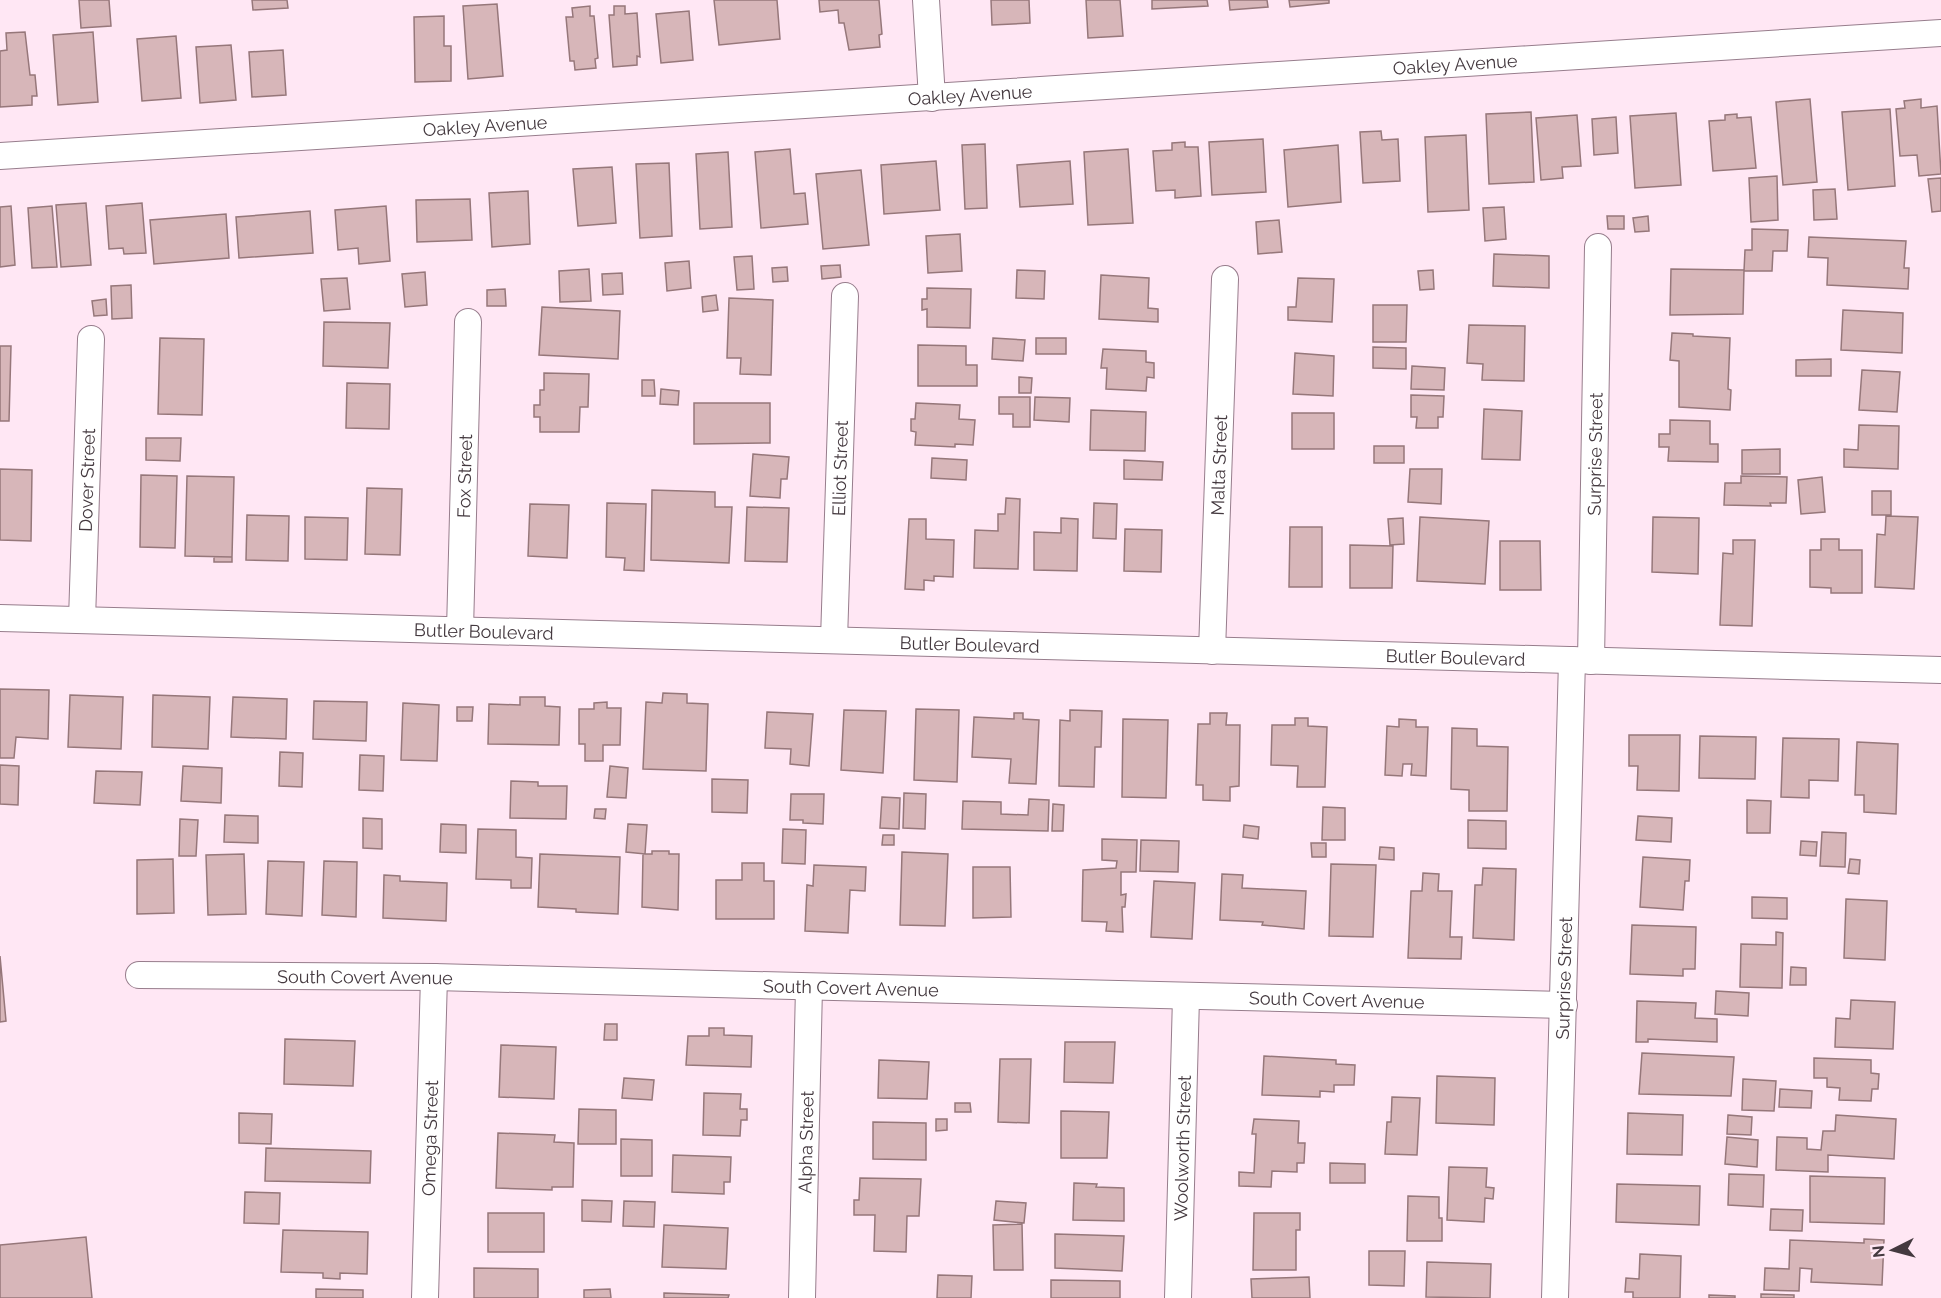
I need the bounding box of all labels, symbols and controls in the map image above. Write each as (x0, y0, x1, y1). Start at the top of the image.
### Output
street label: Oakley Avenue (1392, 49, 1518, 78)
street label: Oakley Avenue (907, 80, 1033, 109)
street label: Oakley Avenue (422, 111, 548, 140)
street label: Surprise Street (1583, 392, 1606, 516)
street label: Malta Street (1206, 414, 1231, 516)
street label: Elliot Street (827, 420, 852, 516)
street label: Dover Street (74, 428, 99, 532)
street label: Fox Street (452, 434, 476, 518)
street label: Butler Boulevard (414, 619, 554, 643)
street label: Butler Boulevard (899, 632, 1040, 656)
street label: Butler Boulevard (1385, 645, 1526, 669)
street label: Surprise Street (1551, 916, 1576, 1040)
street label: South Covert Avenue (277, 965, 454, 988)
street label: South Covert Avenue (763, 975, 939, 1000)
street label: South Covert Avenue (1249, 987, 1425, 1012)
street label: Woolworth Street (1170, 1075, 1194, 1221)
street label: Omega Street (417, 1080, 442, 1196)
street label: Alpha Street (794, 1090, 817, 1194)
north arrow (1863, 1220, 1923, 1280)
text: N (1868, 1244, 1889, 1259)

